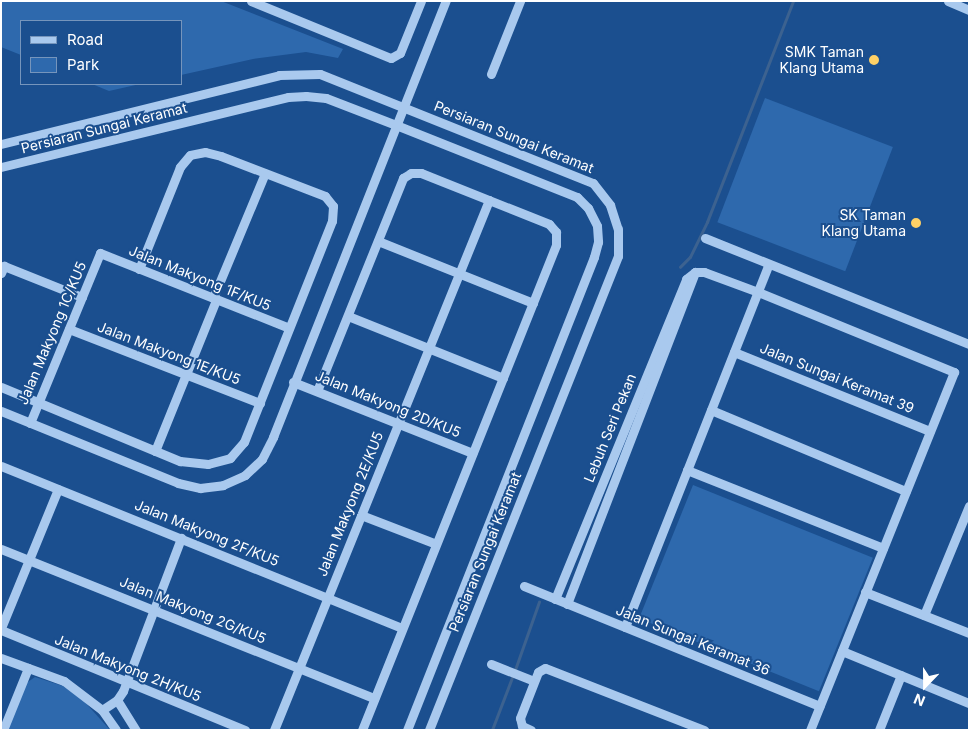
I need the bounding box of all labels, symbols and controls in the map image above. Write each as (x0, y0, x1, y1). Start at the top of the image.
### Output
legend (20, 20, 182, 85)
text: Road (67, 30, 103, 49)
place label: SMK Taman Klang Utama (779, 44, 864, 76)
marker: SMK Taman Klang Utama (868, 54, 880, 66)
text: Park (67, 55, 99, 74)
street label: Persiaran Sungai Keramat (432, 97, 596, 177)
street label: Persiaran Sungai Keramat (19, 99, 189, 157)
place label: SK Taman Klang Utama (821, 207, 906, 240)
marker: SK Taman Klang Utama (910, 217, 922, 229)
street label: Jalan Makyong 1F/KU5 (127, 242, 273, 314)
street label: Jalan Makyong 1C/KU5 (14, 259, 90, 407)
street label: Jalan Makyong 1E/KU5 (95, 318, 243, 388)
street label: Jalan Sungai Keramat 39 (757, 339, 917, 417)
street label: Jalan Makyong 2D/KU5 (313, 367, 463, 441)
street label: Lebuh Seri Pekan (580, 371, 640, 485)
street label: Jalan Makyong 2E/KU5 (313, 429, 387, 579)
street label: Persiaran Sungai Keramat (445, 470, 525, 634)
street label: Jalan Makyong 2F/KU5 (132, 496, 282, 570)
street label: Jalan Makyong 2G/KU5 (117, 573, 269, 647)
street label: Jalan Sungai Keramat 36 (613, 601, 773, 679)
street label: Jalan Makyong 2H/KU5 (52, 631, 204, 705)
north arrow (900, 661, 950, 711)
text: N (911, 690, 927, 710)

